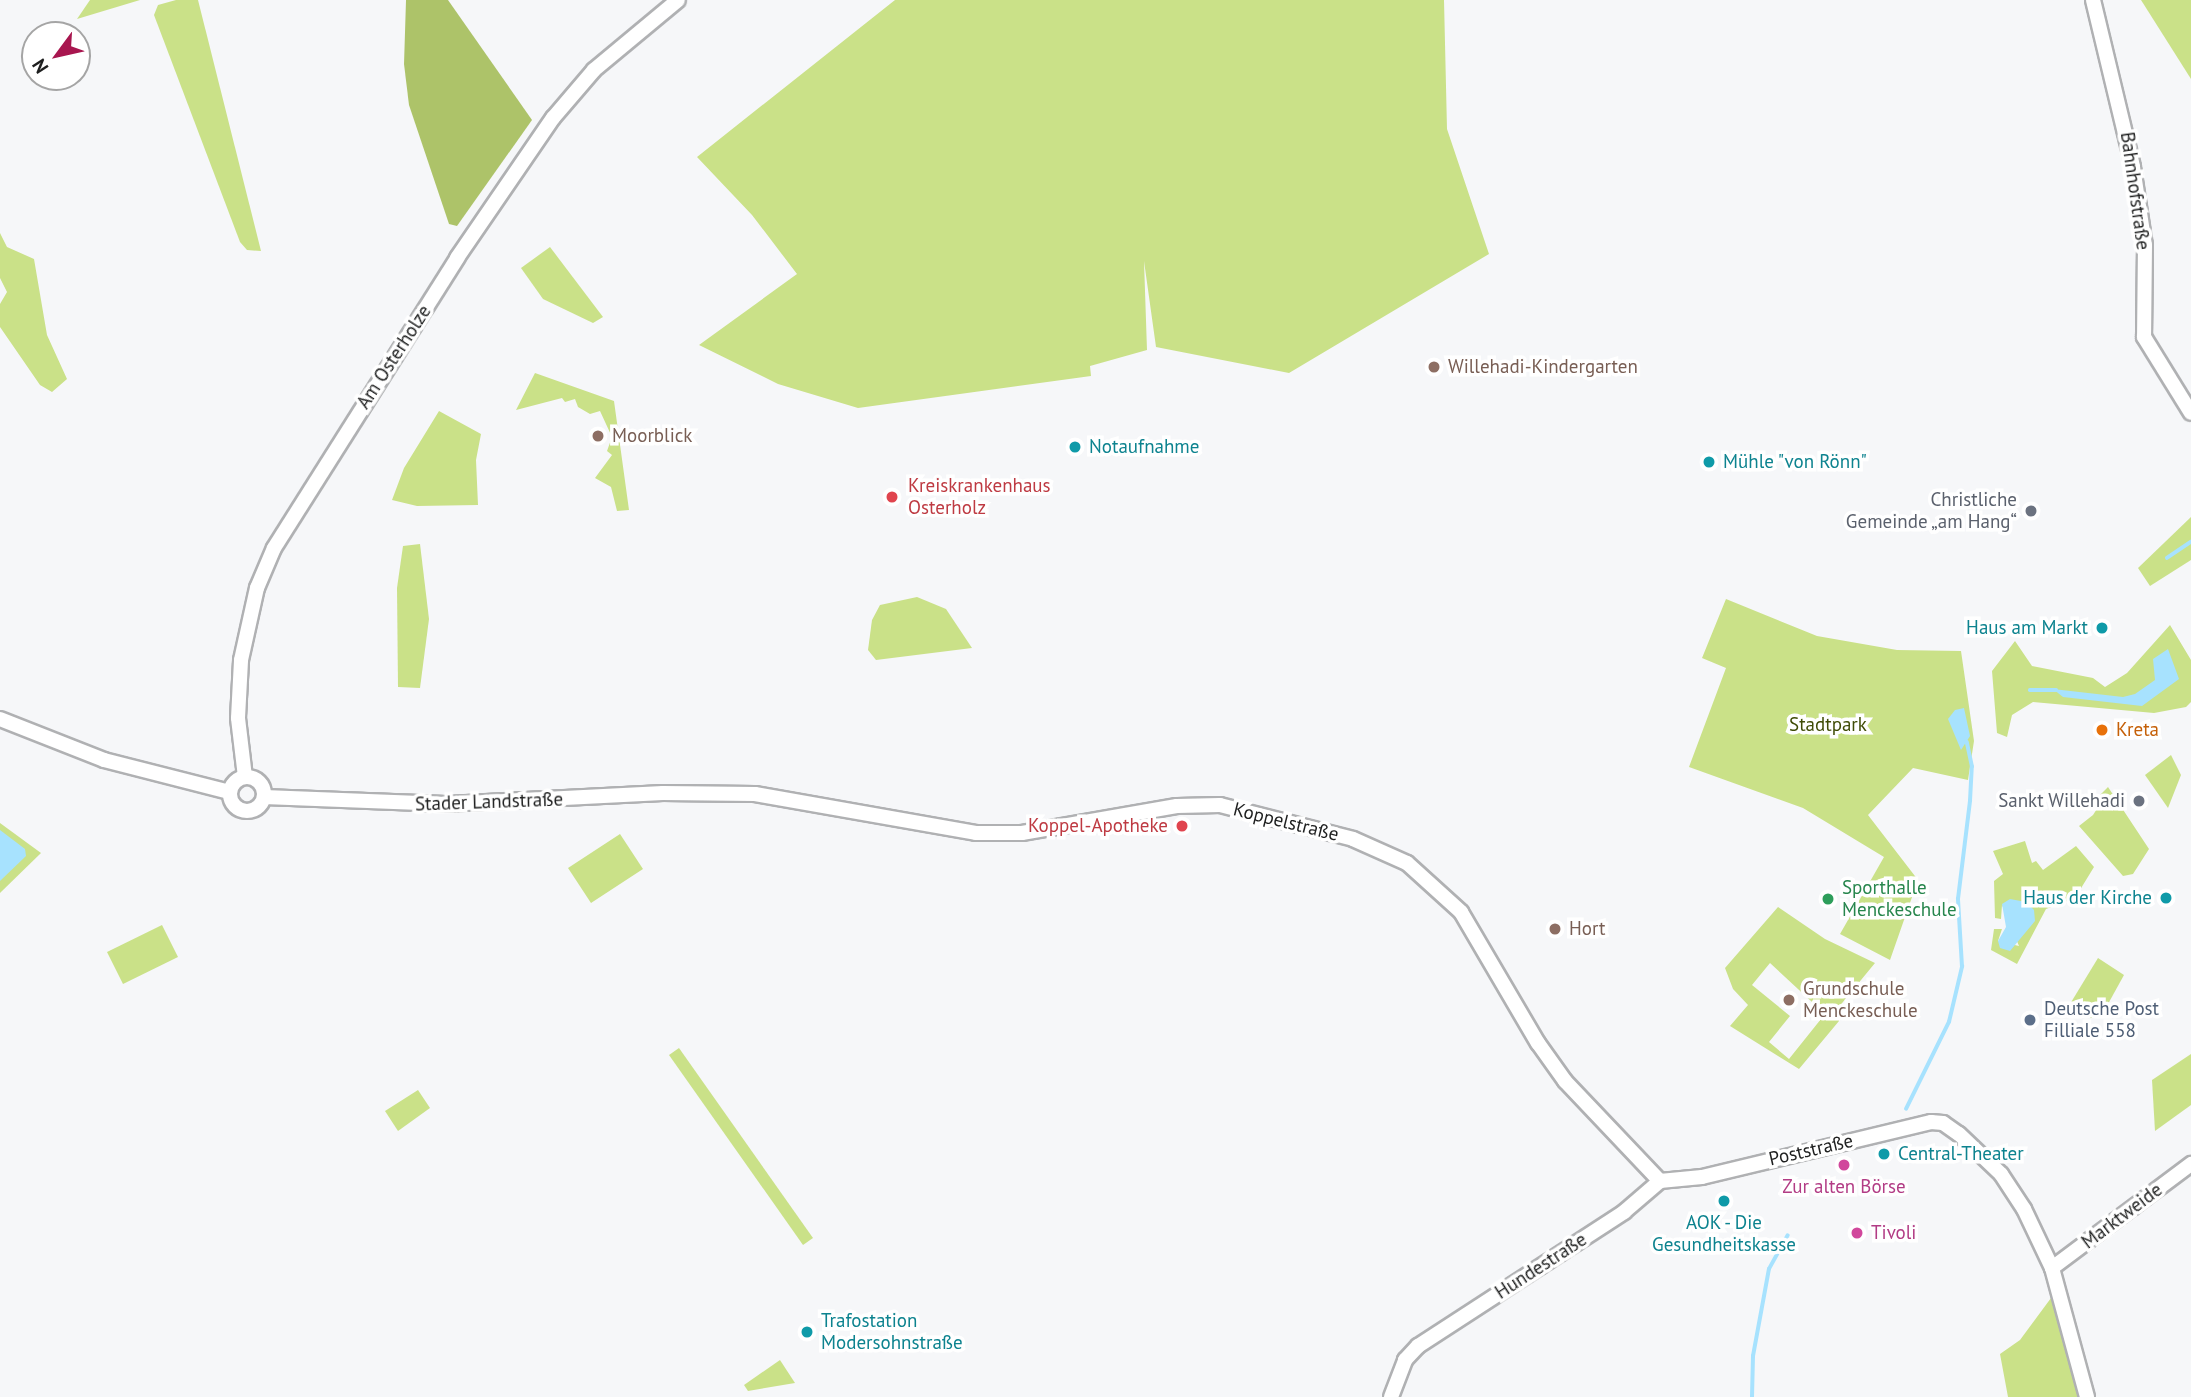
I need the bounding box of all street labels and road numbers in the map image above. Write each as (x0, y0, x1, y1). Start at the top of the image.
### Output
street label: Bahnhofstraße (2115, 131, 2155, 251)
street label: Am Osterholze (352, 301, 436, 413)
street label: Stader Landstraße (415, 788, 563, 816)
street label: Koppelstraße (1231, 798, 1341, 846)
street label: Poststraße (1767, 1129, 1855, 1171)
street label: Marktweide (2077, 1178, 2167, 1254)
street label: Hundestraße (1491, 1228, 1591, 1304)

